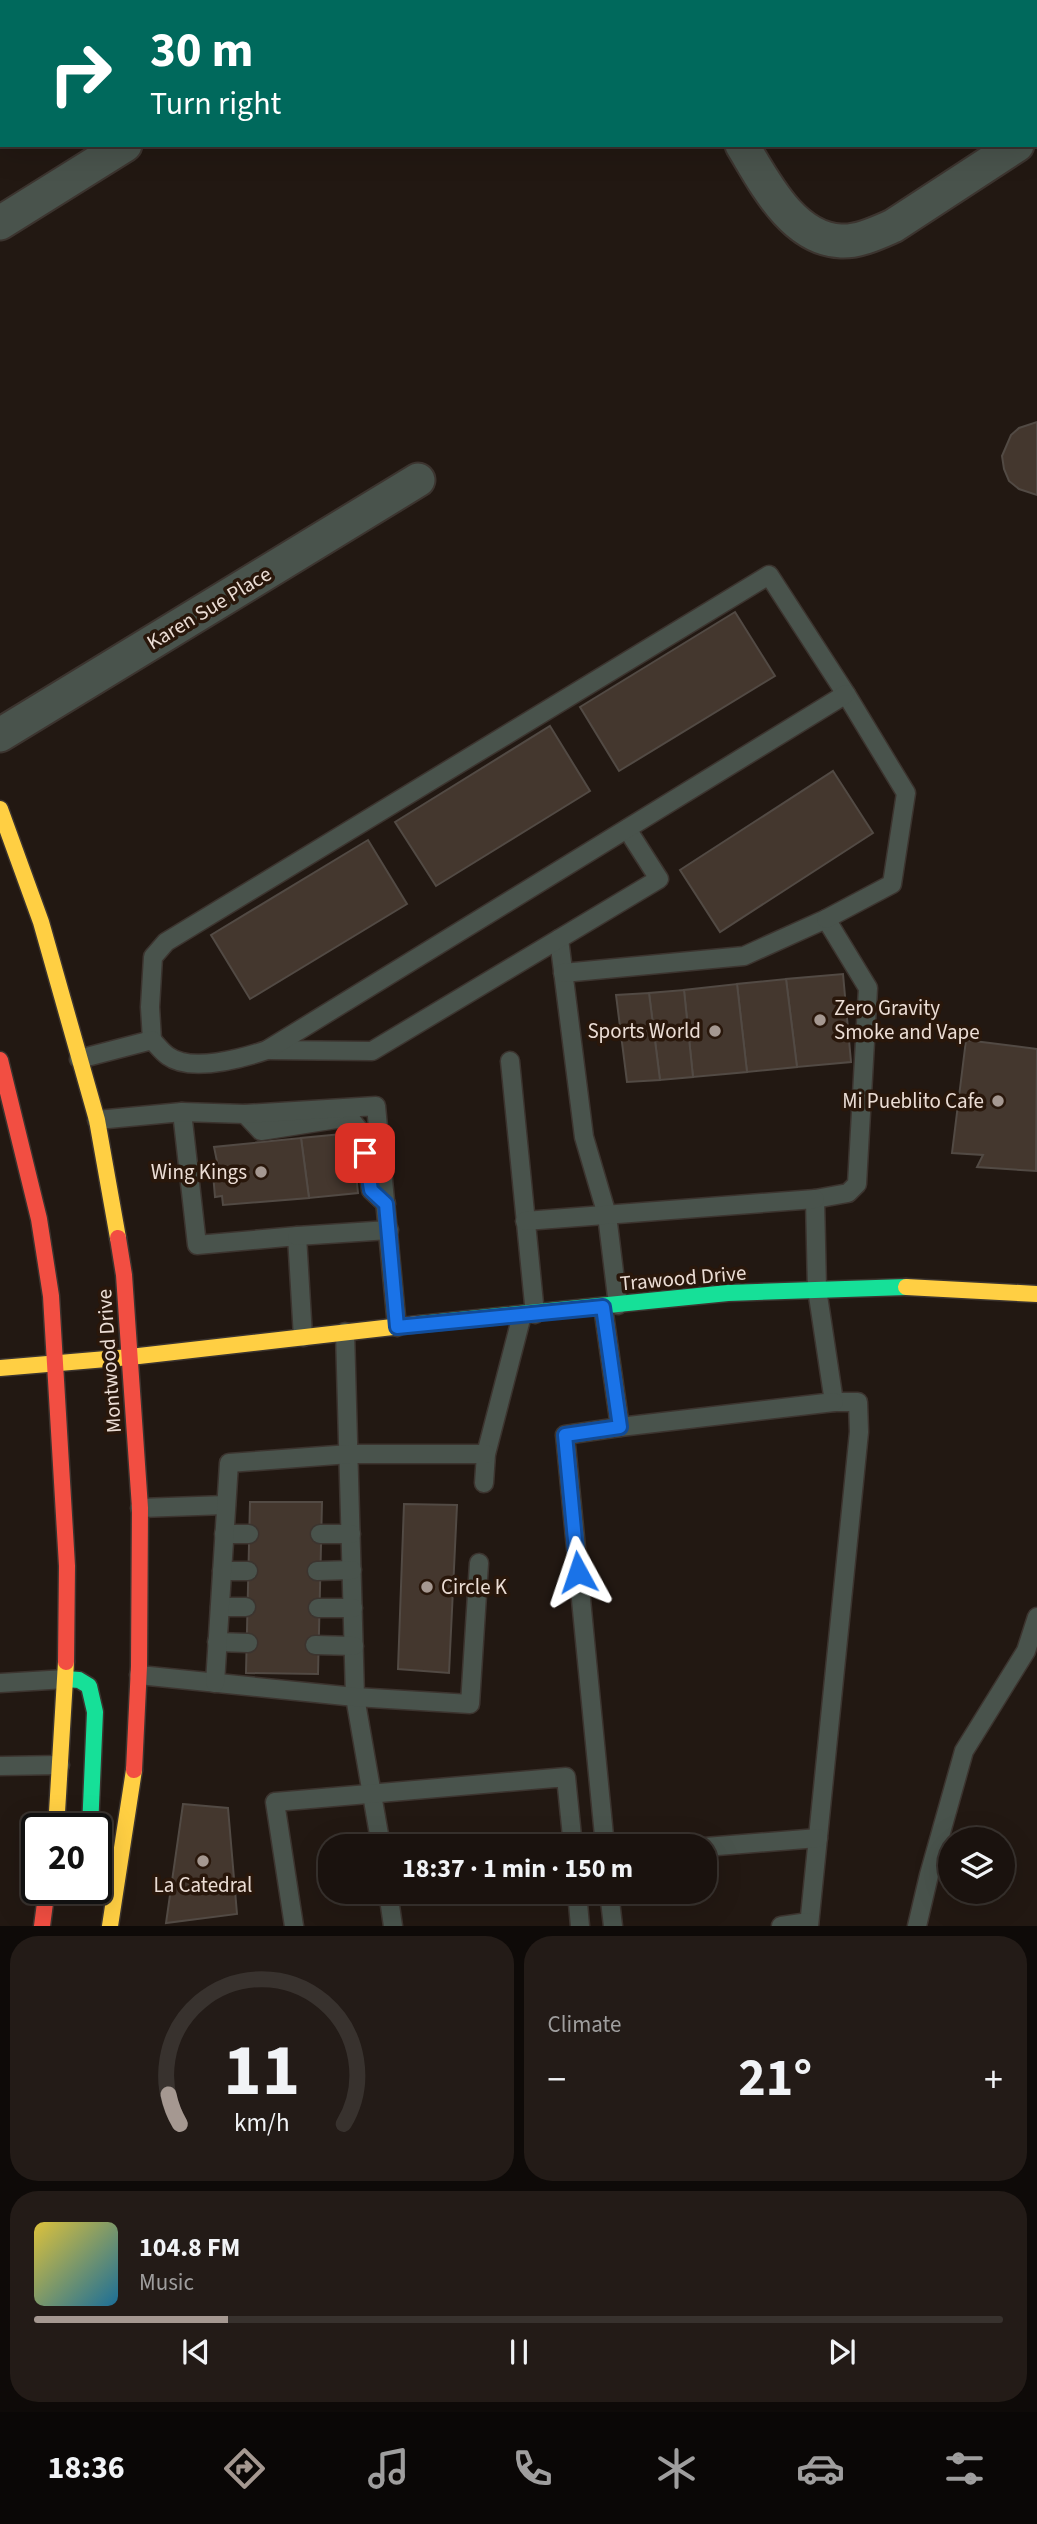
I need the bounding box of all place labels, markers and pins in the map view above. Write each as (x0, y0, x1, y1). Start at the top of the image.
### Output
place label: Zero Gravity Smoke and Vape (834, 993, 980, 1047)
marker: Zero Gravity Smoke and Vape (812, 1012, 828, 1028)
place label: Sports World (587, 1016, 701, 1046)
marker: Sports World (707, 1023, 723, 1039)
place label: Mi Pueblito Cafe (842, 1086, 984, 1116)
marker: Mi Pueblito Cafe (990, 1093, 1006, 1109)
pin (335, 1123, 395, 1183)
place label: Wing Kings (151, 1157, 247, 1187)
marker: Wing Kings (253, 1164, 269, 1180)
place label: Circle K (441, 1572, 508, 1602)
marker: Circle K (419, 1579, 435, 1595)
marker: La Catedral (195, 1853, 211, 1869)
place label: La Catedral (154, 1870, 252, 1900)

